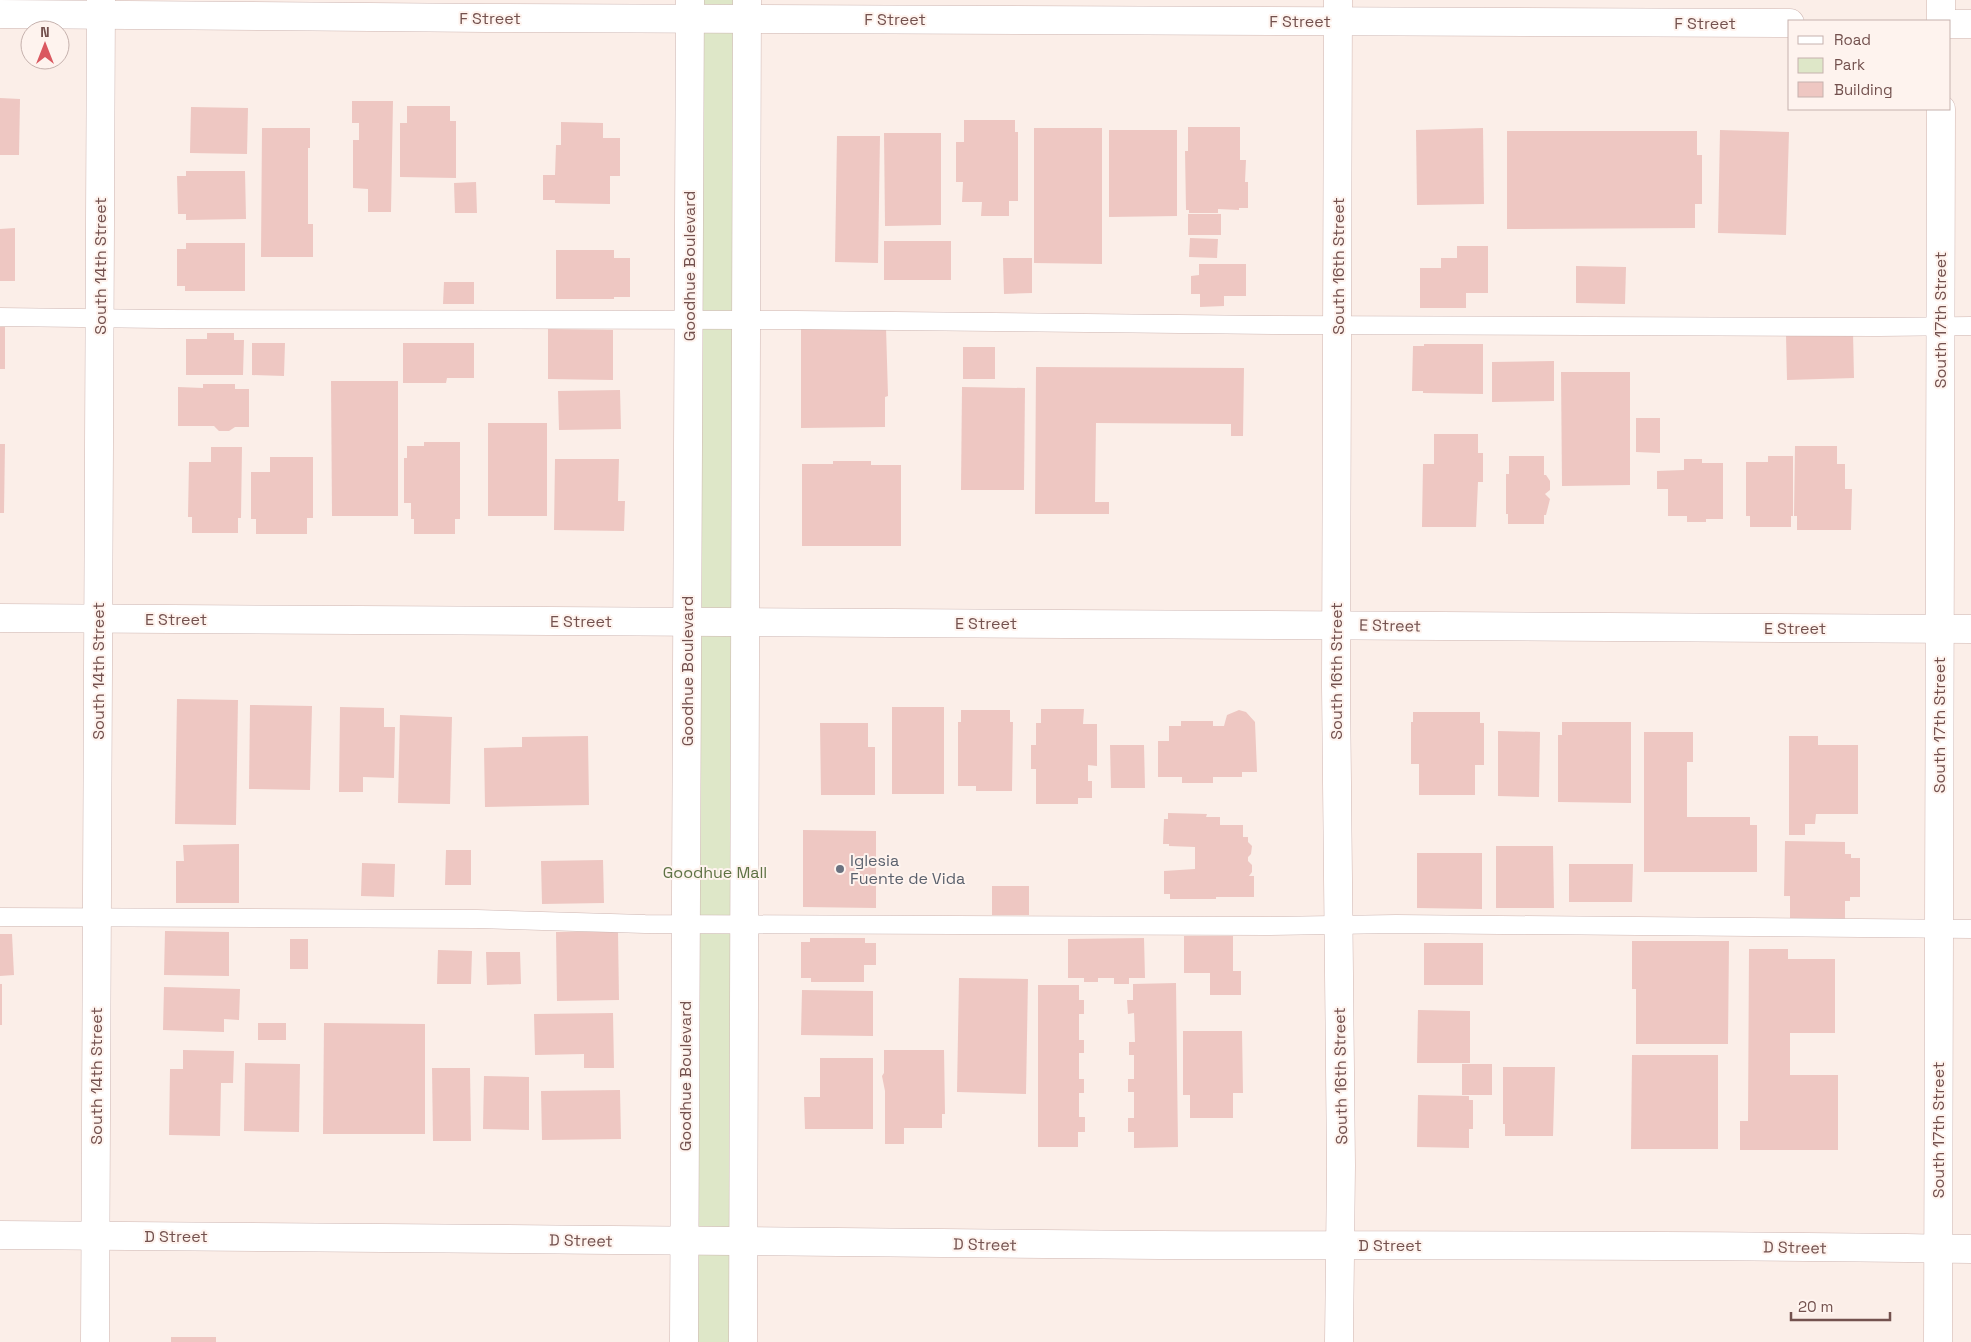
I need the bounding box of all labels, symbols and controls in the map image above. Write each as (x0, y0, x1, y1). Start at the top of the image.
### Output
street label: F Street (459, 8, 521, 29)
street label: F Street (864, 9, 926, 30)
street label: F Street (1269, 11, 1331, 32)
street label: F Street (1674, 13, 1736, 34)
north arrow (20, 20, 70, 70)
legend (1788, 20, 1951, 110)
text: N (40, 23, 50, 41)
text: Road (1834, 30, 1871, 49)
text: Park (1834, 55, 1865, 74)
text: Building (1834, 80, 1893, 99)
street label: Goodhue Boulevard (679, 191, 700, 341)
street label: South 14th Street (90, 197, 111, 335)
street label: South 16th Street (1328, 197, 1349, 335)
street label: South 17th Street (1930, 252, 1951, 388)
street label: Goodhue Boulevard (677, 596, 698, 746)
street label: South 14th Street (88, 602, 109, 740)
street label: South 16th Street (1326, 602, 1347, 740)
street label: E Street (145, 609, 207, 630)
street label: E Street (550, 611, 612, 632)
street label: E Street (955, 613, 1017, 634)
street label: E Street (1359, 614, 1421, 637)
street label: E Street (1764, 618, 1826, 639)
street label: South 17th Street (1929, 657, 1950, 793)
place label: Iglesia Fuente de Vida (850, 850, 965, 889)
park label: Goodhue Mall (663, 862, 767, 883)
marker: Iglesia Fuente de Vida (834, 863, 846, 875)
street label: Goodhue Boulevard (675, 1001, 696, 1151)
street label: South 14th Street (86, 1007, 107, 1145)
street label: South 16th Street (1329, 1007, 1352, 1145)
street label: South 17th Street (1928, 1062, 1949, 1198)
street label: D Street (144, 1226, 208, 1247)
street label: D Street (549, 1229, 613, 1252)
street label: D Street (953, 1233, 1017, 1256)
street label: D Street (1358, 1235, 1422, 1256)
street label: D Street (1763, 1236, 1827, 1259)
scale bar (1791, 1290, 1890, 1322)
text: 20 m (1798, 1297, 1833, 1316)

